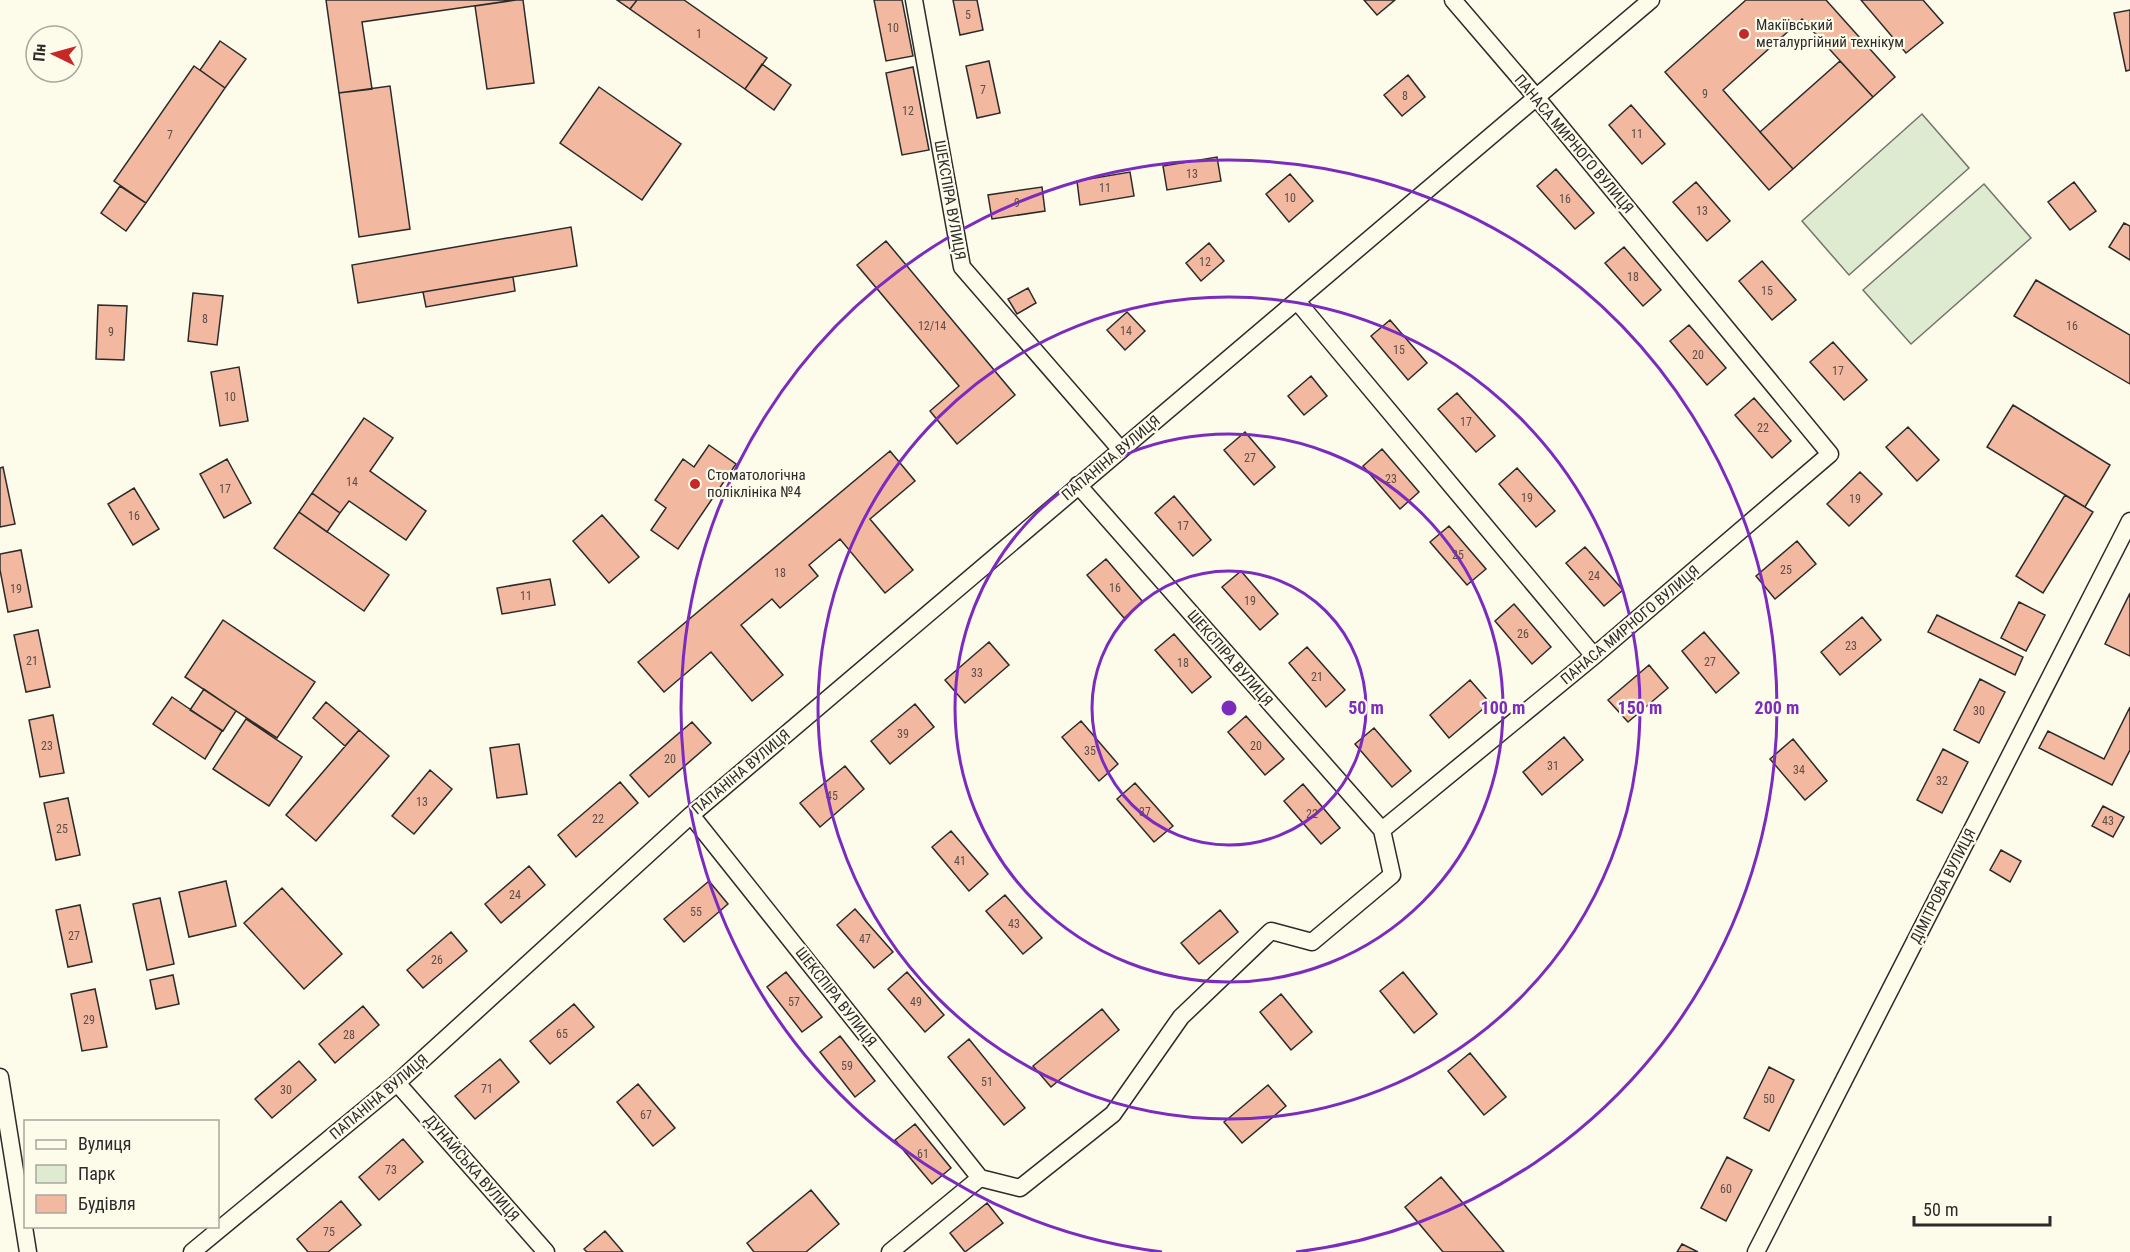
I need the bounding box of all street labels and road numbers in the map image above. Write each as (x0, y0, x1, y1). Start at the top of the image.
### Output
street label: ПАНАСА МИРНОГО ВУЛИЦЯ (1511, 71, 1637, 217)
street label: ШЕКСПІРА ВУЛИЦЯ (931, 139, 969, 261)
street label: ПАПАНІНА ВУЛИЦЯ (1058, 412, 1164, 504)
street label: ПАНАСА МИРНОГО ВУЛИЦЯ (1557, 562, 1703, 688)
street label: ШЕКСПІРА ВУЛИЦЯ (1183, 606, 1277, 710)
street label: ПАПАНІНА ВУЛИЦЯ (688, 726, 794, 818)
street label: ДІМІТРОВА ВУЛИЦЯ (1906, 826, 1980, 946)
street label: ШЕКСПІРА ВУЛИЦЯ (792, 944, 880, 1050)
street label: ПАПАНІНА ВУЛИЦЯ (326, 1051, 432, 1143)
street label: ДУНАЙСЬКА ВУЛИЦЯ (421, 1111, 523, 1225)

